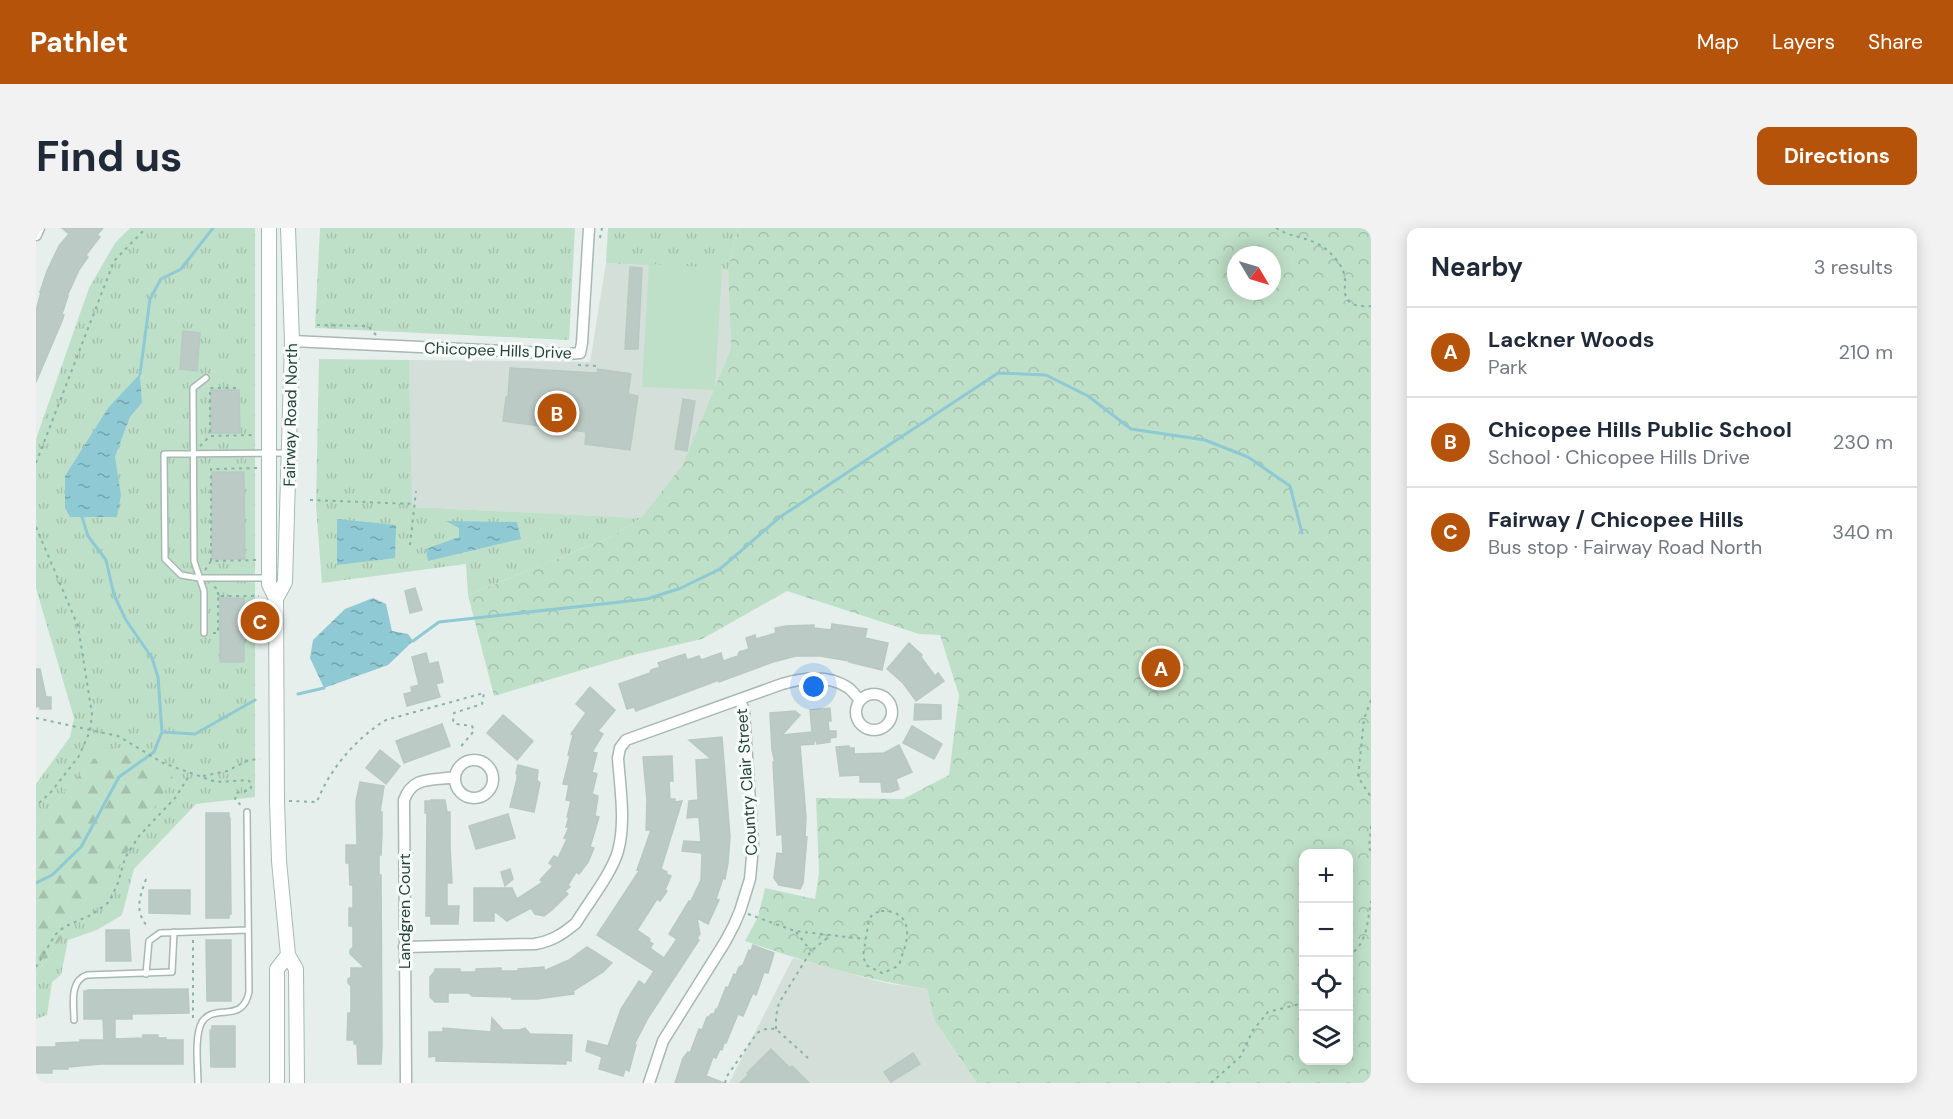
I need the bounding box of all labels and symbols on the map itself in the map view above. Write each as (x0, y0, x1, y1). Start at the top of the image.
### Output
north arrow (1227, 246, 1281, 300)
street label: Chicopee Hills Drive (424, 337, 572, 364)
street label: Fairway Road North (279, 343, 302, 487)
pin: B (538, 390, 576, 435)
pin: C (240, 598, 280, 644)
pin: A (1142, 646, 1180, 690)
your location (799, 672, 828, 701)
street label: Country Clair Street (731, 708, 762, 856)
street label: Landgren Court (394, 853, 415, 969)

